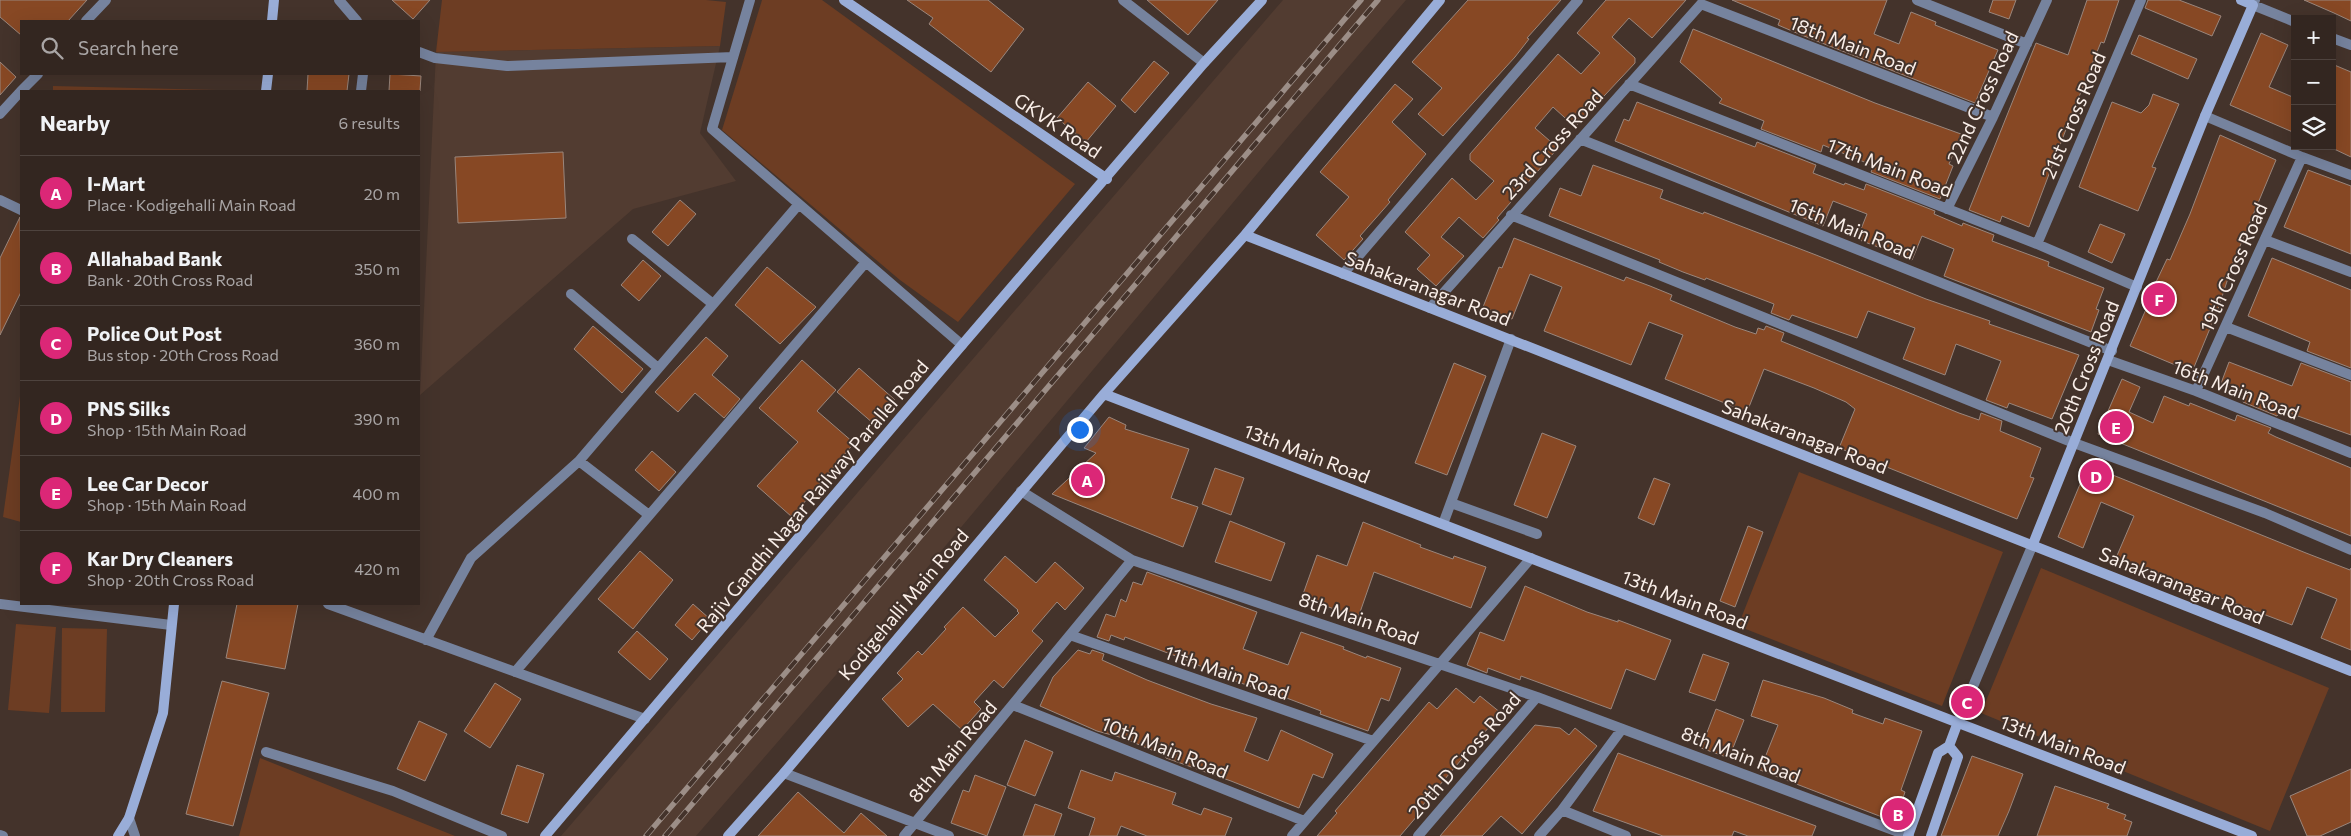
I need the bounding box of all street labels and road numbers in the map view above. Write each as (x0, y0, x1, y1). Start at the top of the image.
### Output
street label: 18th Main Road (1786, 10, 1920, 80)
street label: 22nd Cross Road (1941, 27, 2023, 167)
street label: 21st Cross Road (2036, 48, 2110, 182)
street label: 23rd Cross Road (1497, 84, 1607, 204)
street label: GKVK Road (1010, 87, 1106, 163)
street label: 17th Main Road (1824, 133, 1956, 201)
street label: 16th Main Road (1786, 192, 1918, 264)
street label: 19th Cross Road (2194, 199, 2272, 335)
street label: Sahakaranagar Road (1342, 246, 1514, 330)
street label: 20th Cross Road (2049, 297, 2123, 437)
street label: 16th Main Road (2169, 354, 2303, 424)
street label: Rajiv Gandhi Nagar Railway Parallel Road (691, 355, 933, 637)
street label: Sahakaranagar Road (1719, 394, 1891, 478)
street label: 13th Main Road (1241, 418, 1373, 488)
street label: Kodigehalli Main Road (833, 524, 973, 684)
street label: Sahakaranagar Road (2096, 541, 2268, 629)
street label: 13th Main Road (1619, 564, 1751, 634)
street label: 8th Main Road (1296, 587, 1422, 649)
street label: 11th Main Road (1162, 640, 1292, 704)
street label: 20th D Cross Road (1403, 687, 1525, 823)
street label: 8th Main Road (903, 696, 1001, 806)
street label: 13th Main Road (1997, 709, 2129, 779)
street label: 10th Main Road (1098, 711, 1232, 783)
street label: 8th Main Road (1678, 721, 1804, 787)

